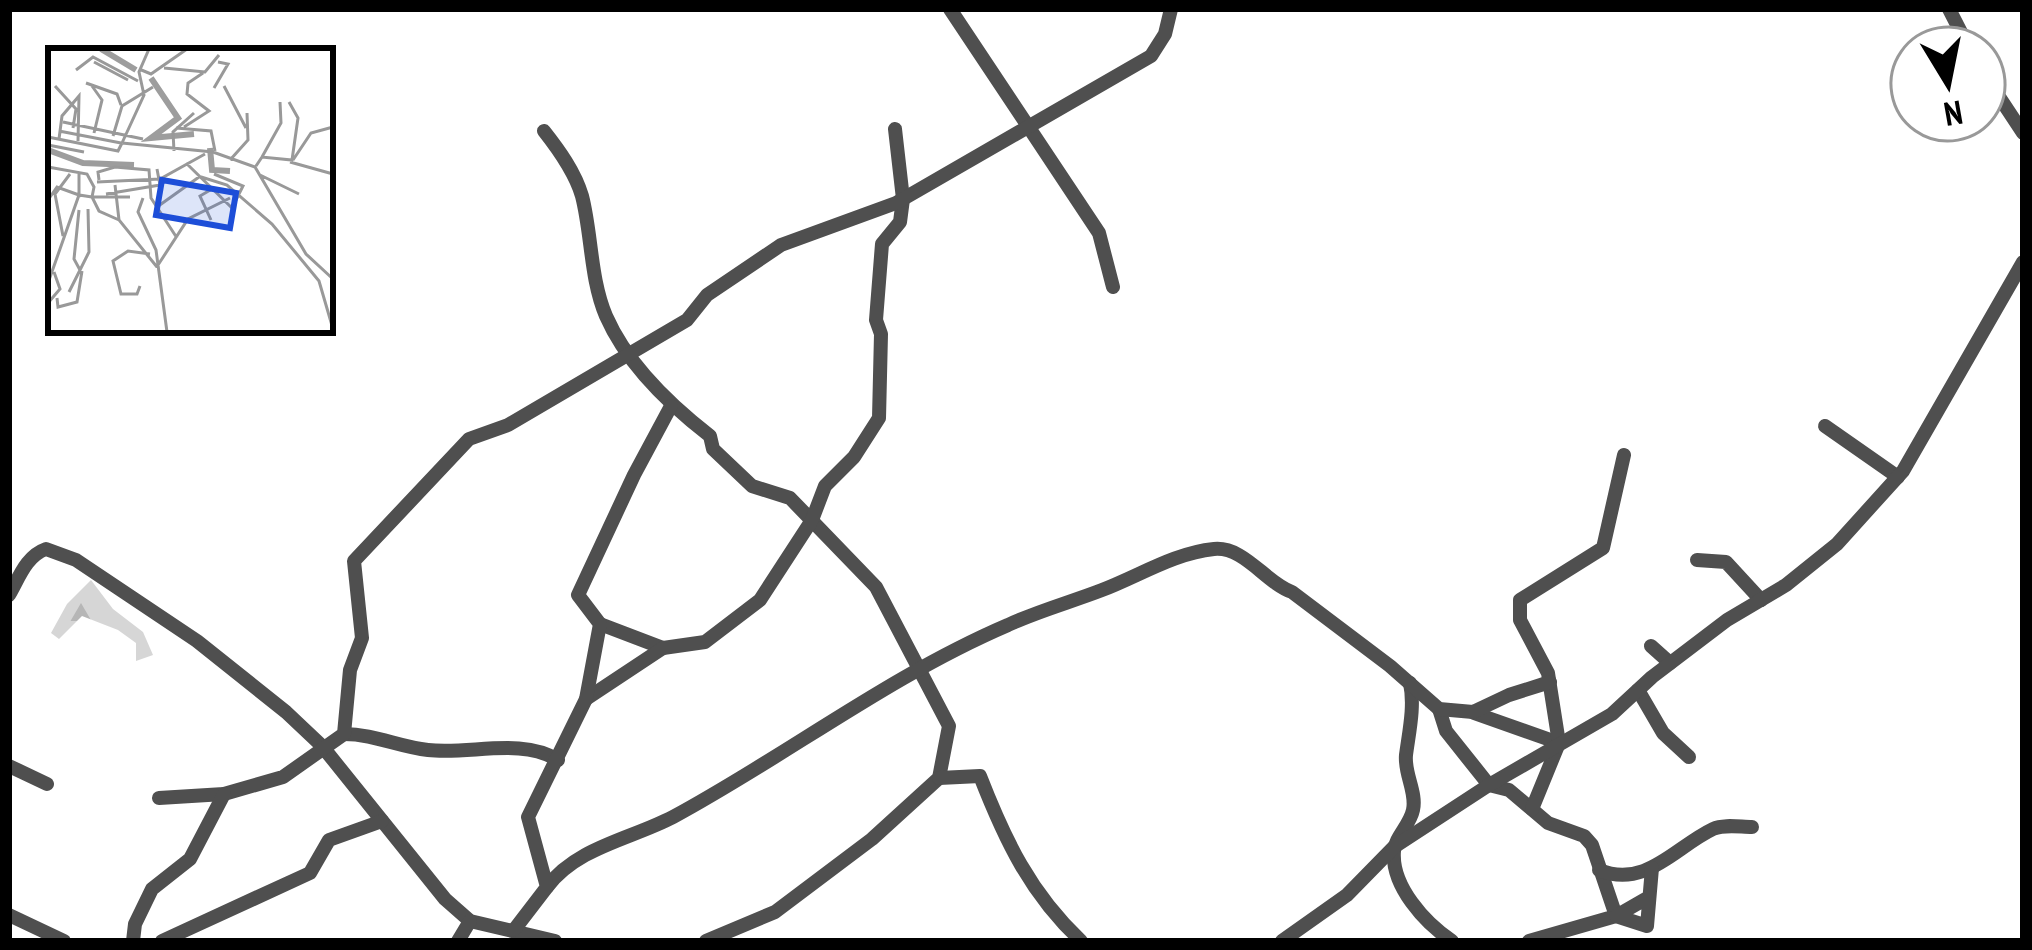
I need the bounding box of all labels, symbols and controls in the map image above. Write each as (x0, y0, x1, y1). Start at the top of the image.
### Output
north arrow (1888, 24, 2008, 144)
inset map (48, 48, 333, 333)
text: N (1941, 91, 1966, 137)

